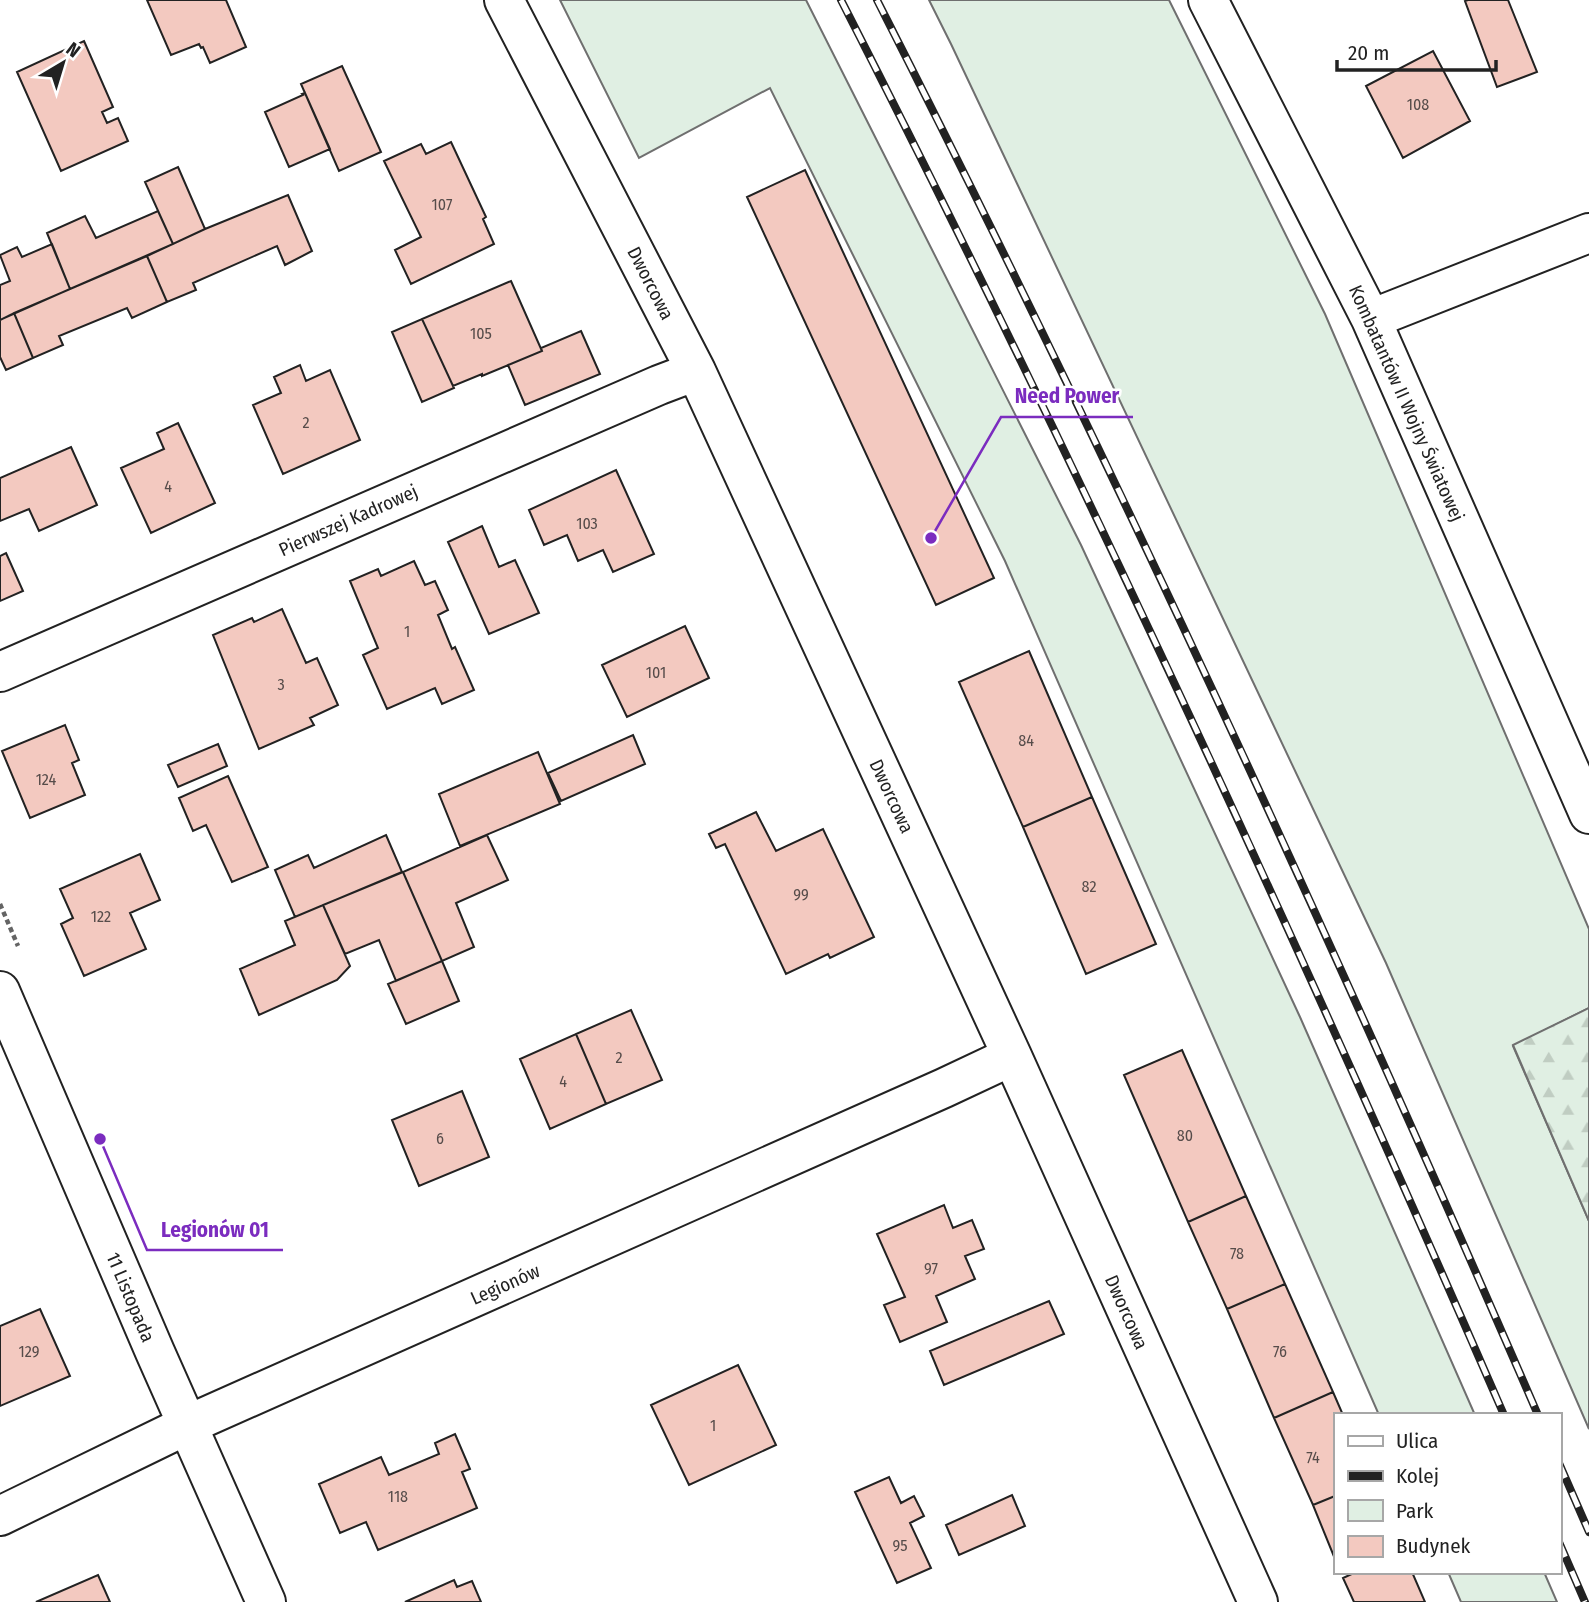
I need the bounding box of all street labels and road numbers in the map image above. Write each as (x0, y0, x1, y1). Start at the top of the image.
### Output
street label: Dworcowa (622, 243, 679, 324)
street label: Kombatantów II Wojny Światowej (1344, 281, 1469, 525)
street label: Pierwszej Kadrowej (275, 480, 421, 561)
street label: Dworcowa (864, 756, 919, 837)
street label: 11 Listopada (101, 1249, 160, 1345)
street label: Legionów (467, 1259, 544, 1310)
street label: Dworcowa (1100, 1272, 1153, 1353)

